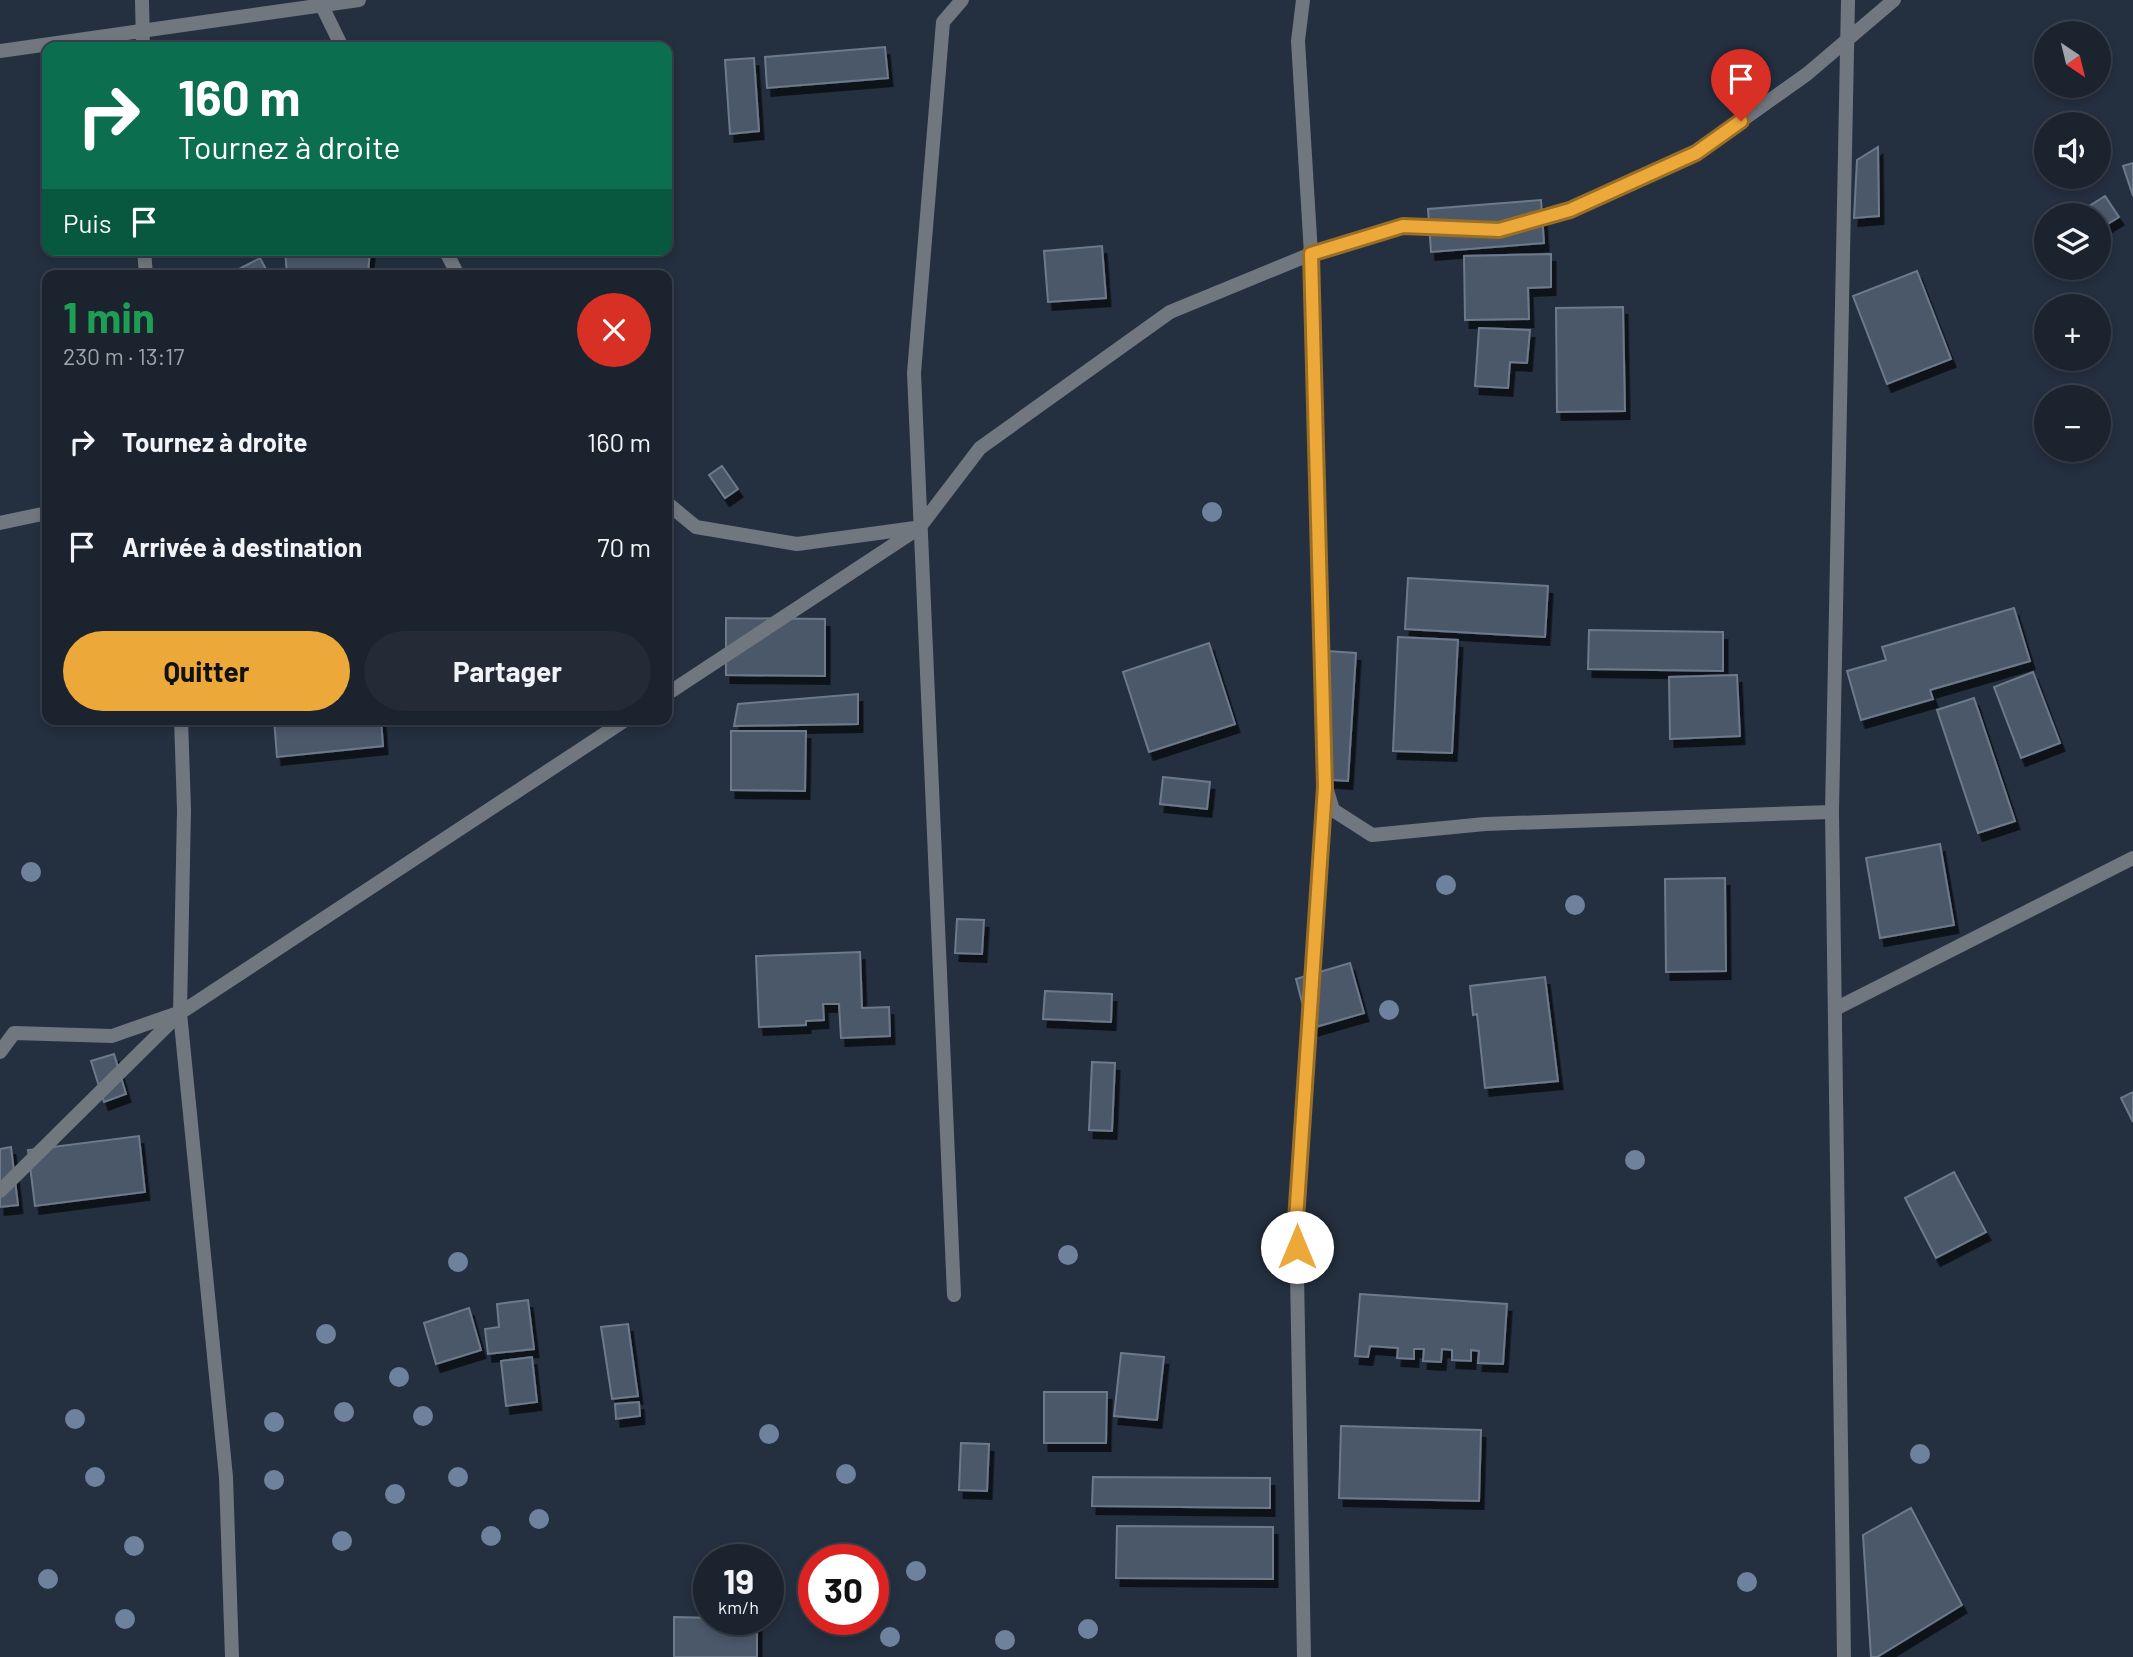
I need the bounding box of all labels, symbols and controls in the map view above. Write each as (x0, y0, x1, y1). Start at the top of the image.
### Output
north arrow (2034, 21, 2110, 98)
map controls (2034, 21, 2111, 462)
pin (1711, 49, 1771, 121)
icon: arrive (1722, 60, 1760, 98)
text: 160 m (178, 67, 300, 126)
icon: right (63, 70, 154, 161)
button: sound (2034, 112, 2111, 189)
text: Tournez à droite (178, 127, 400, 165)
icon: arrive (125, 203, 163, 241)
button: layers (2034, 203, 2111, 280)
text: Puis (63, 207, 111, 238)
text: 1 min (63, 291, 155, 341)
button: close (577, 293, 651, 367)
button: + (2034, 294, 2111, 371)
text: 230 m · 13:17 (63, 342, 184, 370)
button: − (2034, 385, 2111, 462)
icon: right (63, 423, 101, 461)
text: Tournez à droite (122, 426, 307, 457)
text: 160 m (587, 426, 651, 457)
icon: arrive (63, 528, 101, 566)
text: Arrivée à destination (122, 531, 362, 562)
text: 70 m (597, 531, 651, 562)
button: Quitter (63, 631, 350, 711)
button: Partager (364, 631, 651, 711)
position arrow (1260, 1210, 1334, 1284)
speed limit sign: 30 (798, 1544, 889, 1635)
text: 19 (723, 1559, 754, 1601)
text: km/h (718, 1596, 759, 1618)

